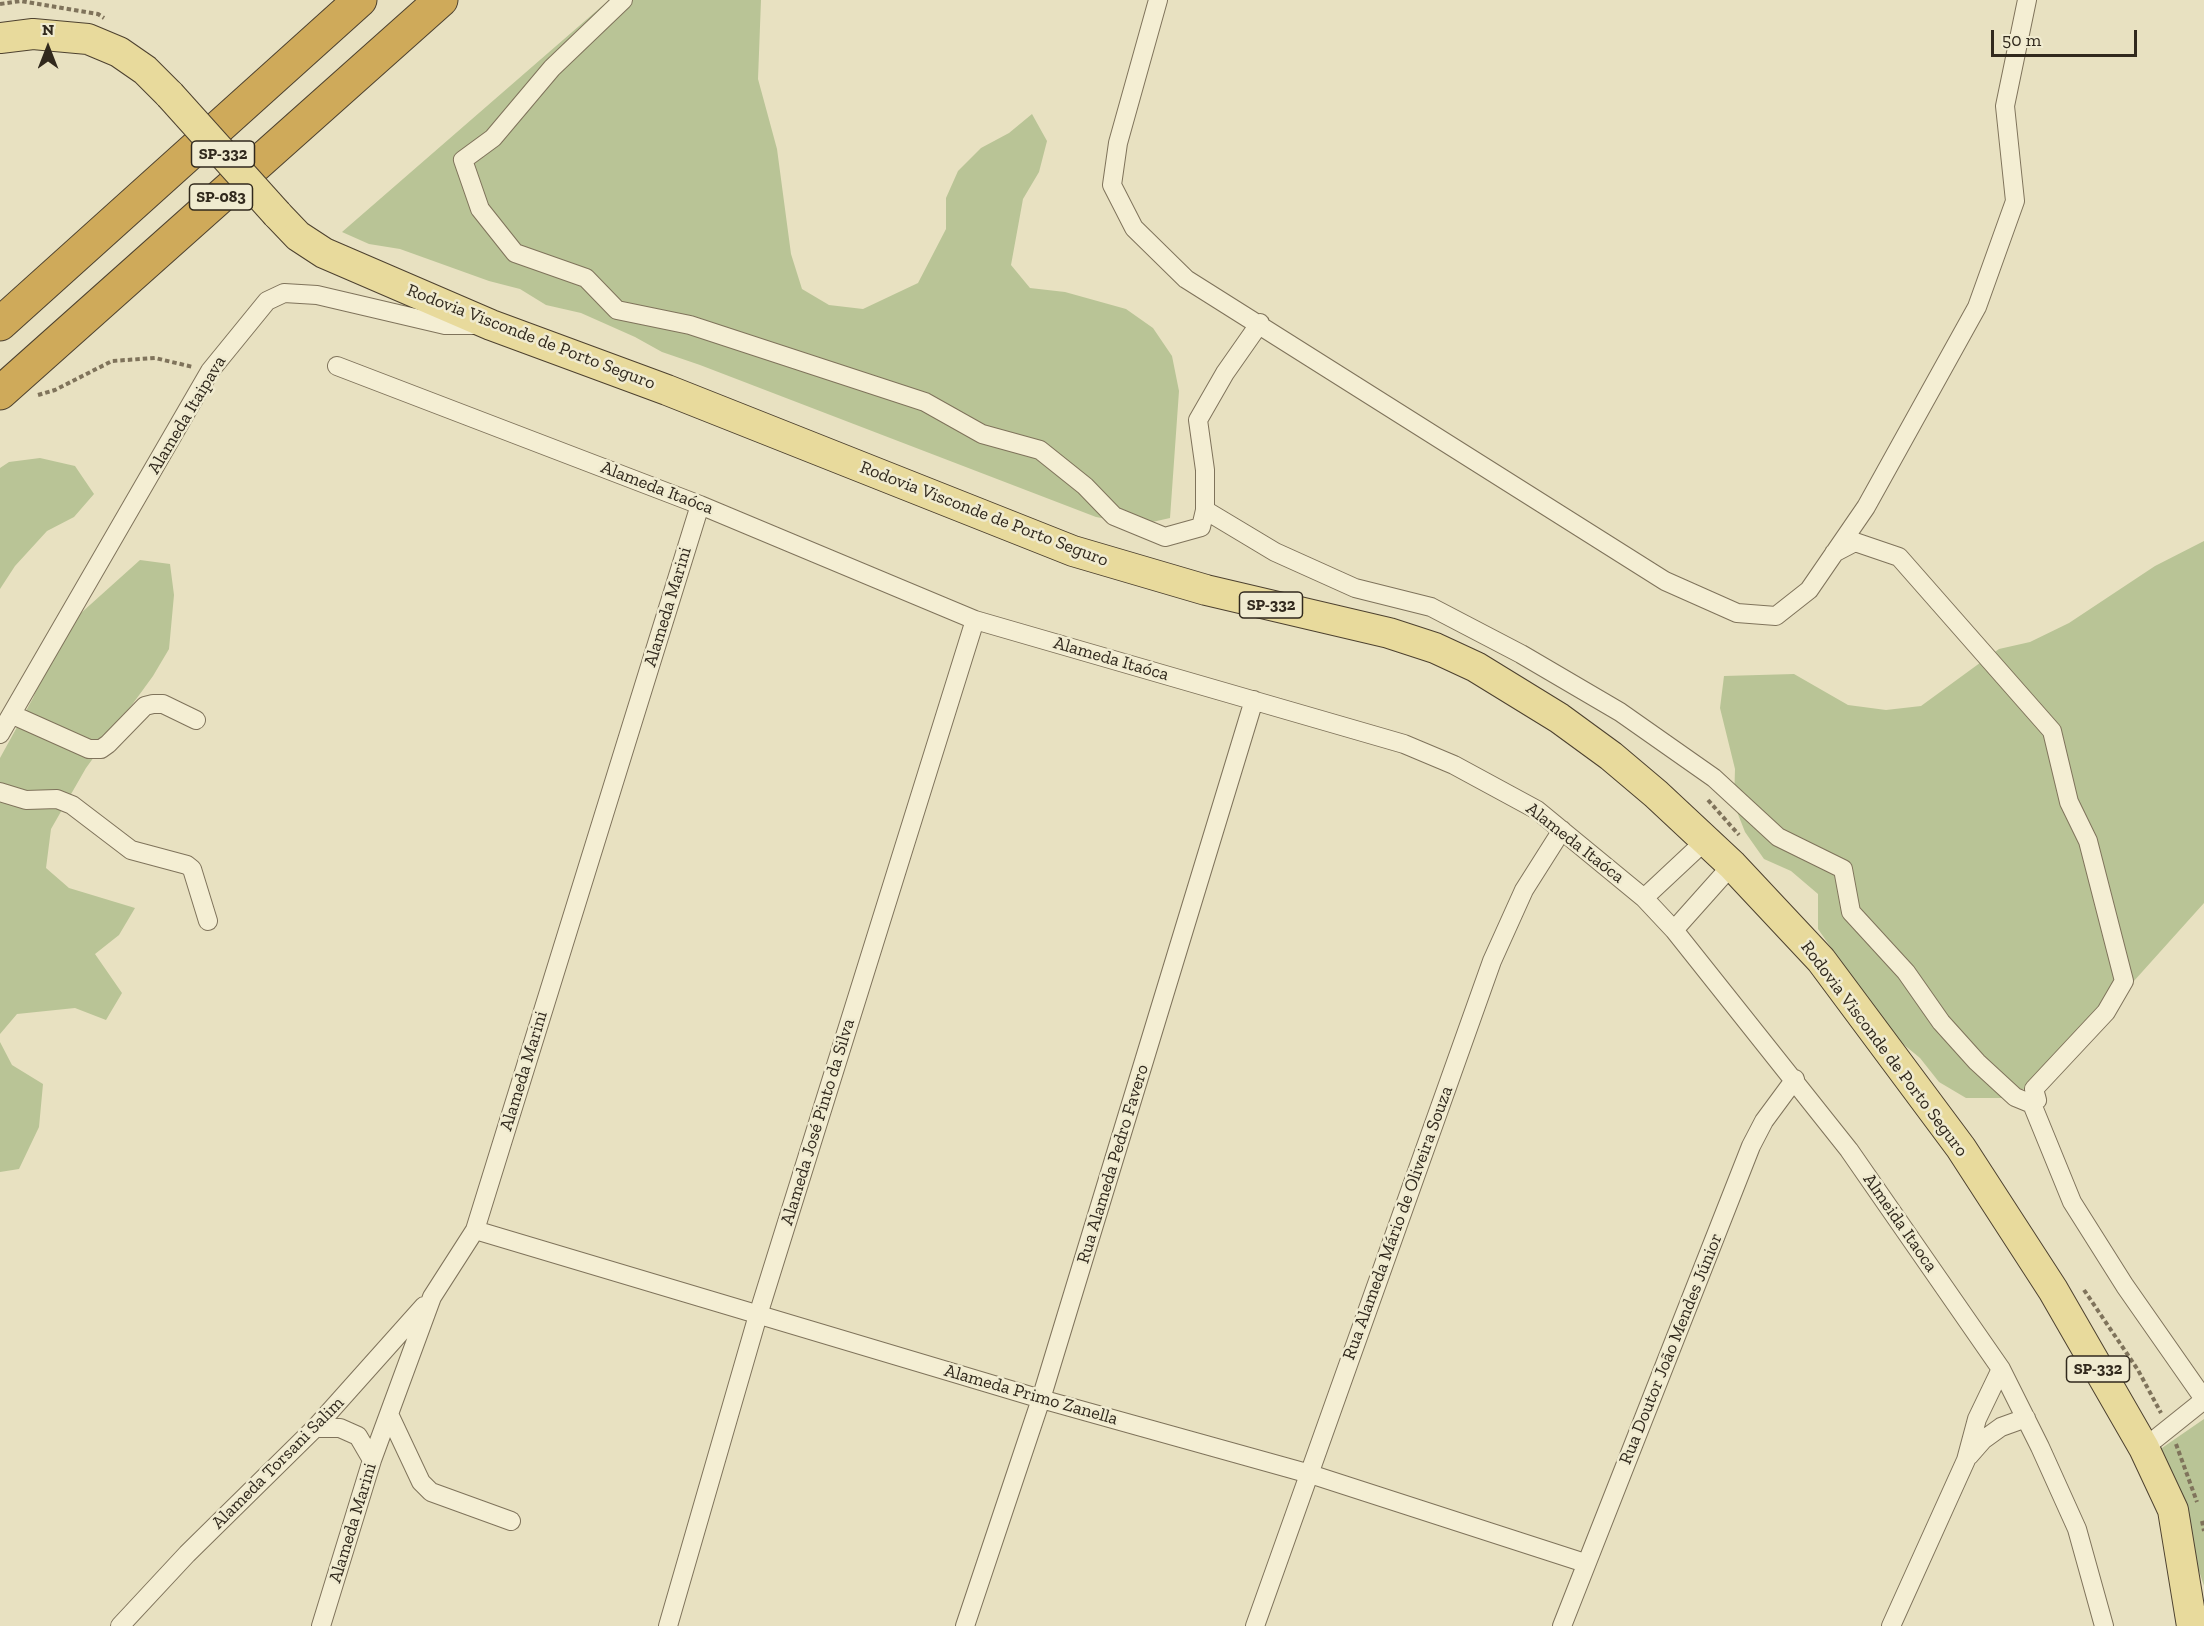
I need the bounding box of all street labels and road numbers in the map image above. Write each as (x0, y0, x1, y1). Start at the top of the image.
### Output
road number: SP-332 (192, 141, 254, 167)
road number: SP-083 (190, 184, 252, 210)
street label: Rodovia Visconde de Porto Seguro (404, 280, 658, 394)
street label: Alameda Itaipava (143, 352, 231, 478)
street label: Alameda Itaóca (598, 457, 716, 519)
street label: Rodovia Visconde de Porto Seguro (857, 457, 1111, 571)
street label: Alameda Marini (640, 544, 696, 670)
road number: SP-332 (1240, 592, 1302, 618)
street label: Alameda Itaóca (1051, 632, 1171, 686)
street label: Alameda Itaóca (1521, 798, 1629, 888)
street label: Rodovia Visconde de Porto Seguro (1796, 937, 1972, 1161)
street label: Alameda Marini (496, 1008, 552, 1134)
street label: Alameda José Pinto da Silva (776, 1016, 860, 1228)
street label: Rua Alameda Pedro Favero (1072, 1062, 1154, 1266)
street label: Rua Alameda Mário de Oliveira Souza (1338, 1083, 1458, 1363)
street label: Almeida Itaoca (1858, 1170, 1942, 1276)
street label: Rua Doutor João Mendes Júnior (1615, 1230, 1727, 1468)
road number: SP-332 (2066, 1356, 2130, 1382)
street label: Alameda Primo Zanella (942, 1360, 1120, 1430)
street label: Alameda Torsani Salim (207, 1392, 349, 1534)
street label: Alameda Marini (325, 1460, 381, 1586)

